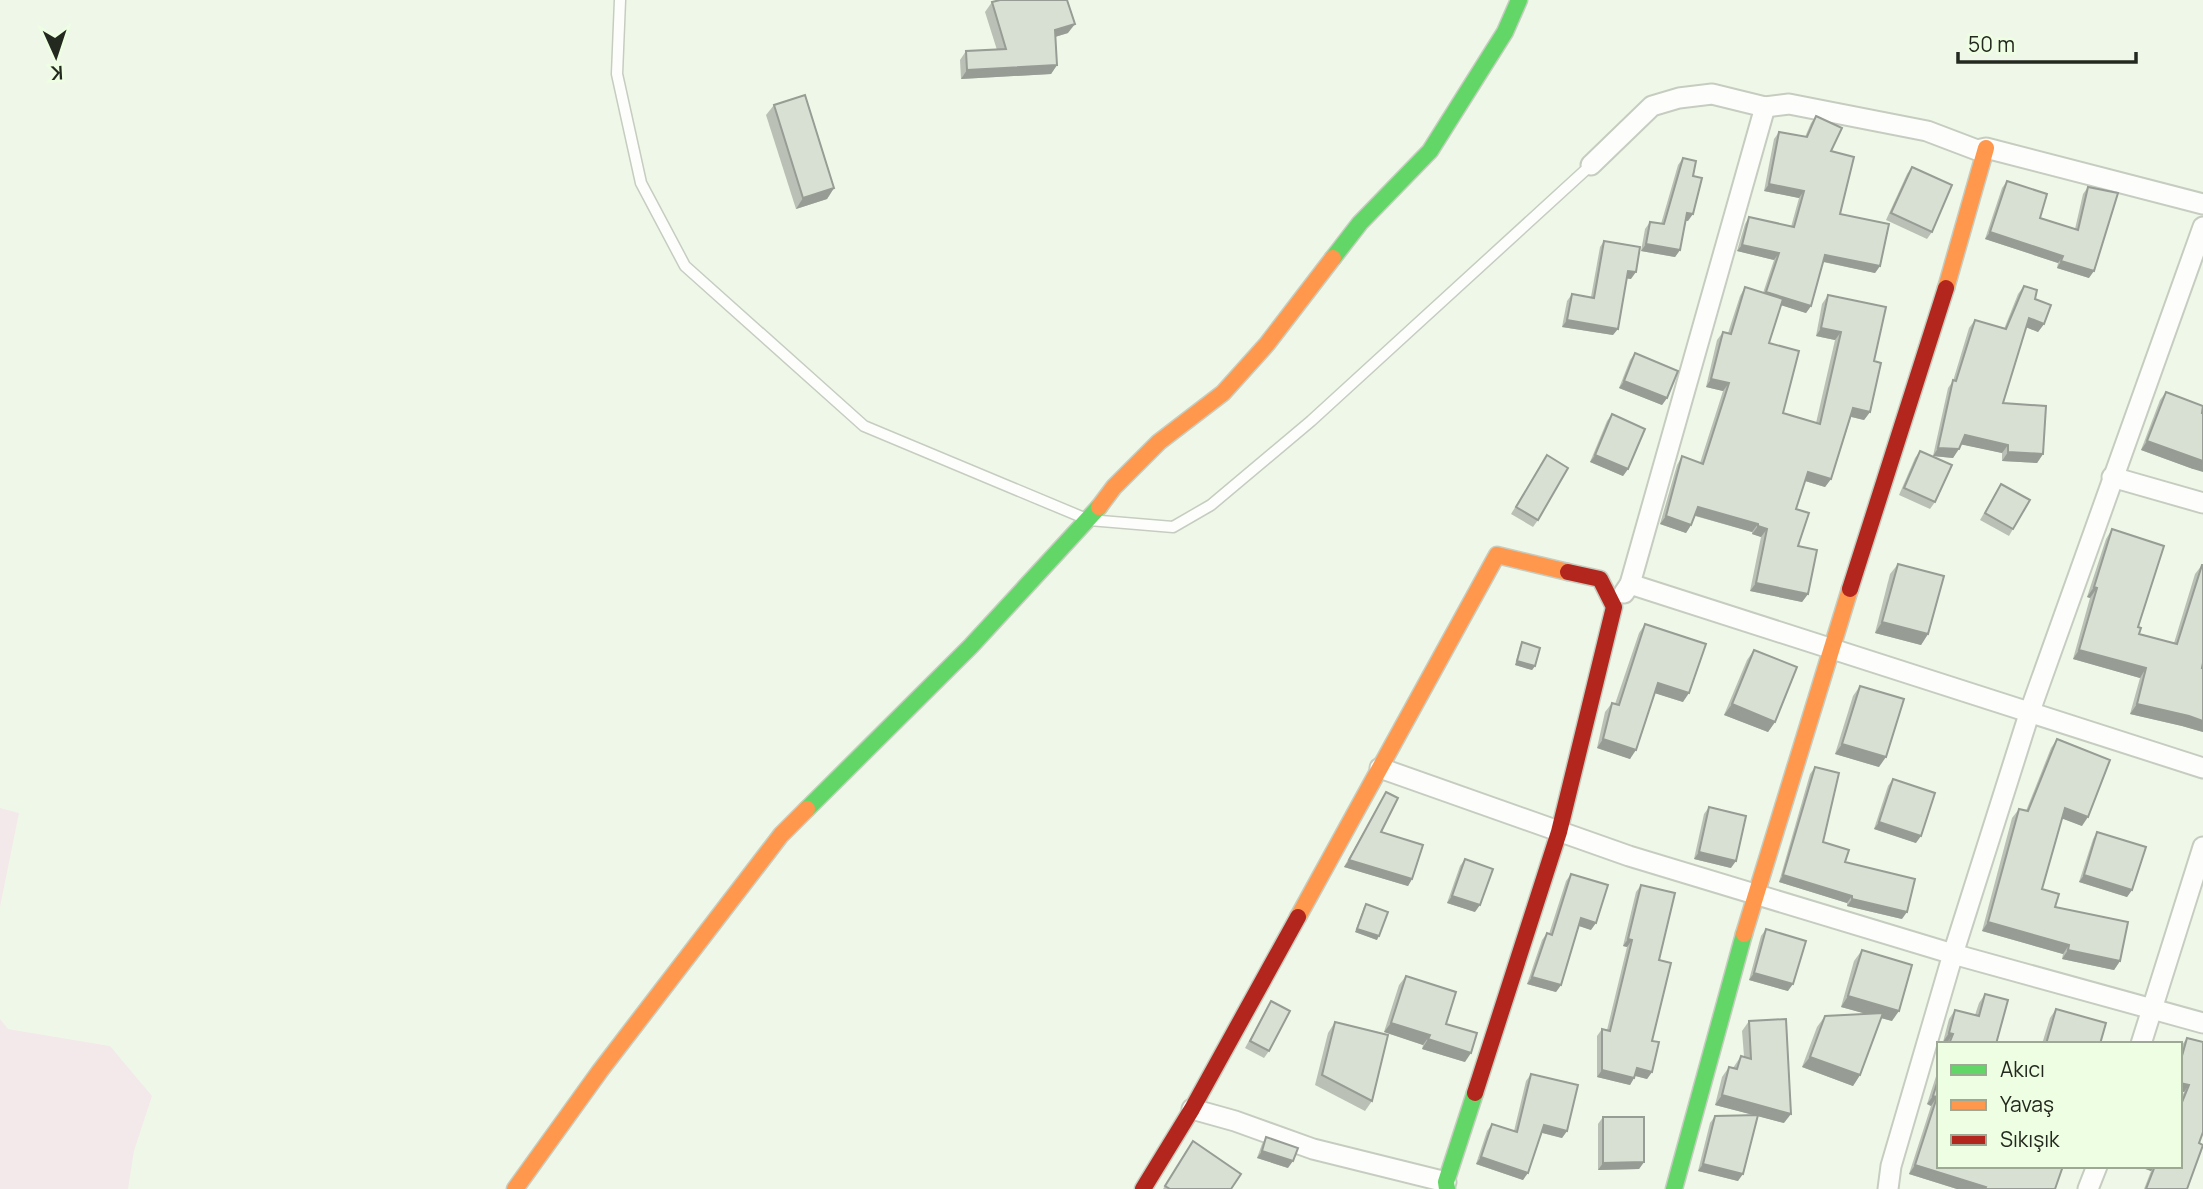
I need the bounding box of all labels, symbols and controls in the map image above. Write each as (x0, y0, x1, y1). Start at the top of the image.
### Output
north arrow (21, 21, 91, 91)
scale bar (1958, 21, 2136, 65)
text: 50 m (1968, 30, 2015, 58)
text: K (49, 60, 64, 86)
legend (1937, 1042, 2182, 1168)
text: Akıcı (2000, 1055, 2045, 1083)
text: Yavaş (2000, 1090, 2054, 1118)
text: Sıkışık (2000, 1125, 2060, 1153)

